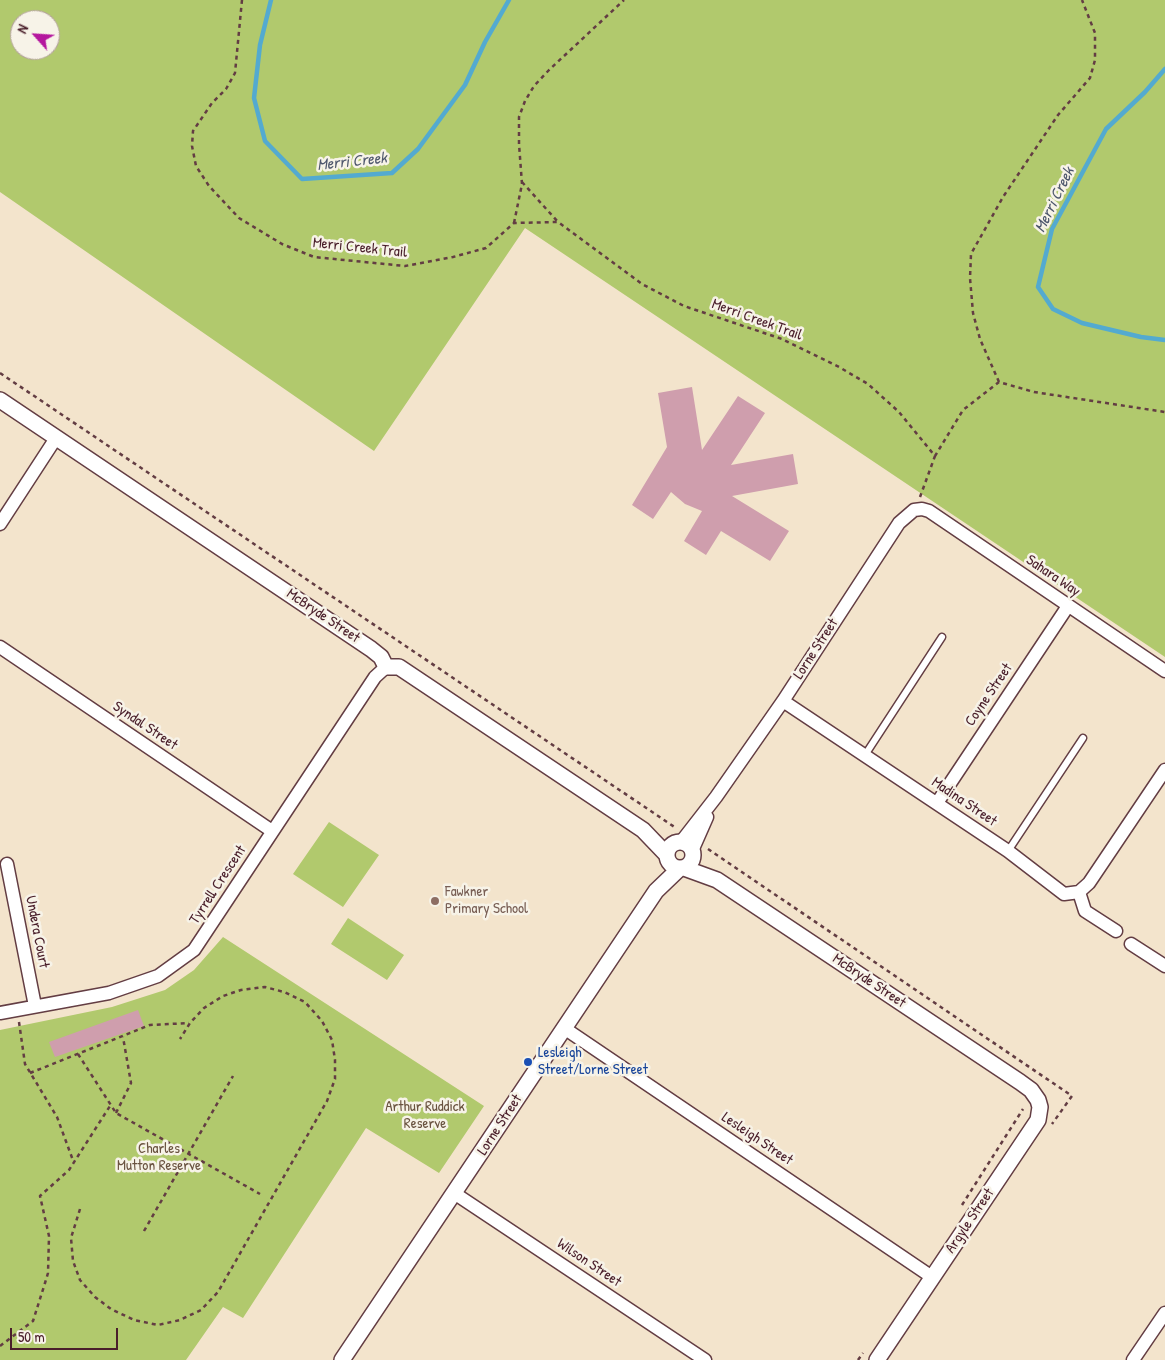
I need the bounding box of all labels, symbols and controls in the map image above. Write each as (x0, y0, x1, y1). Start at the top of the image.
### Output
north arrow (10, 10, 60, 60)
text: N (12, 21, 32, 36)
water label: Merri Creek (316, 149, 388, 175)
water label: Merri Creek (1031, 164, 1079, 236)
street label: Merri Creek Trail (312, 234, 408, 262)
street label: Merri Creek Trail (709, 295, 805, 345)
street label: Sahara Way (1022, 551, 1084, 601)
street label: McBryde Street (283, 585, 363, 647)
street label: Lorne Street (790, 615, 842, 683)
street label: Coyne Street (961, 660, 1017, 730)
street label: Syndal Street (109, 698, 181, 754)
street label: Madina Street (928, 774, 1000, 830)
street label: Tyrrell Crescent (186, 842, 250, 928)
place label: Fawkner Primary School (445, 883, 528, 918)
street label: Undera Court (21, 894, 53, 970)
marker: Fawkner Primary School (429, 895, 441, 907)
street label: McBryde Street (829, 950, 909, 1012)
place label: Lesleigh Street/Lorne Street (538, 1044, 648, 1079)
marker: Lesleigh Street/Lorne Street (522, 1056, 534, 1068)
street label: Lorne Street (474, 1091, 526, 1159)
park label: Arthur Ruddick Reserve (385, 1098, 465, 1133)
street label: Lesleigh Street (718, 1109, 796, 1169)
park label: Charles Mutton Reserve (117, 1140, 201, 1175)
street label: Argyle Street (942, 1185, 998, 1257)
street label: Wilson Street (553, 1235, 625, 1291)
scale bar (12, 1318, 120, 1350)
text: 50 m (18, 1326, 45, 1347)

